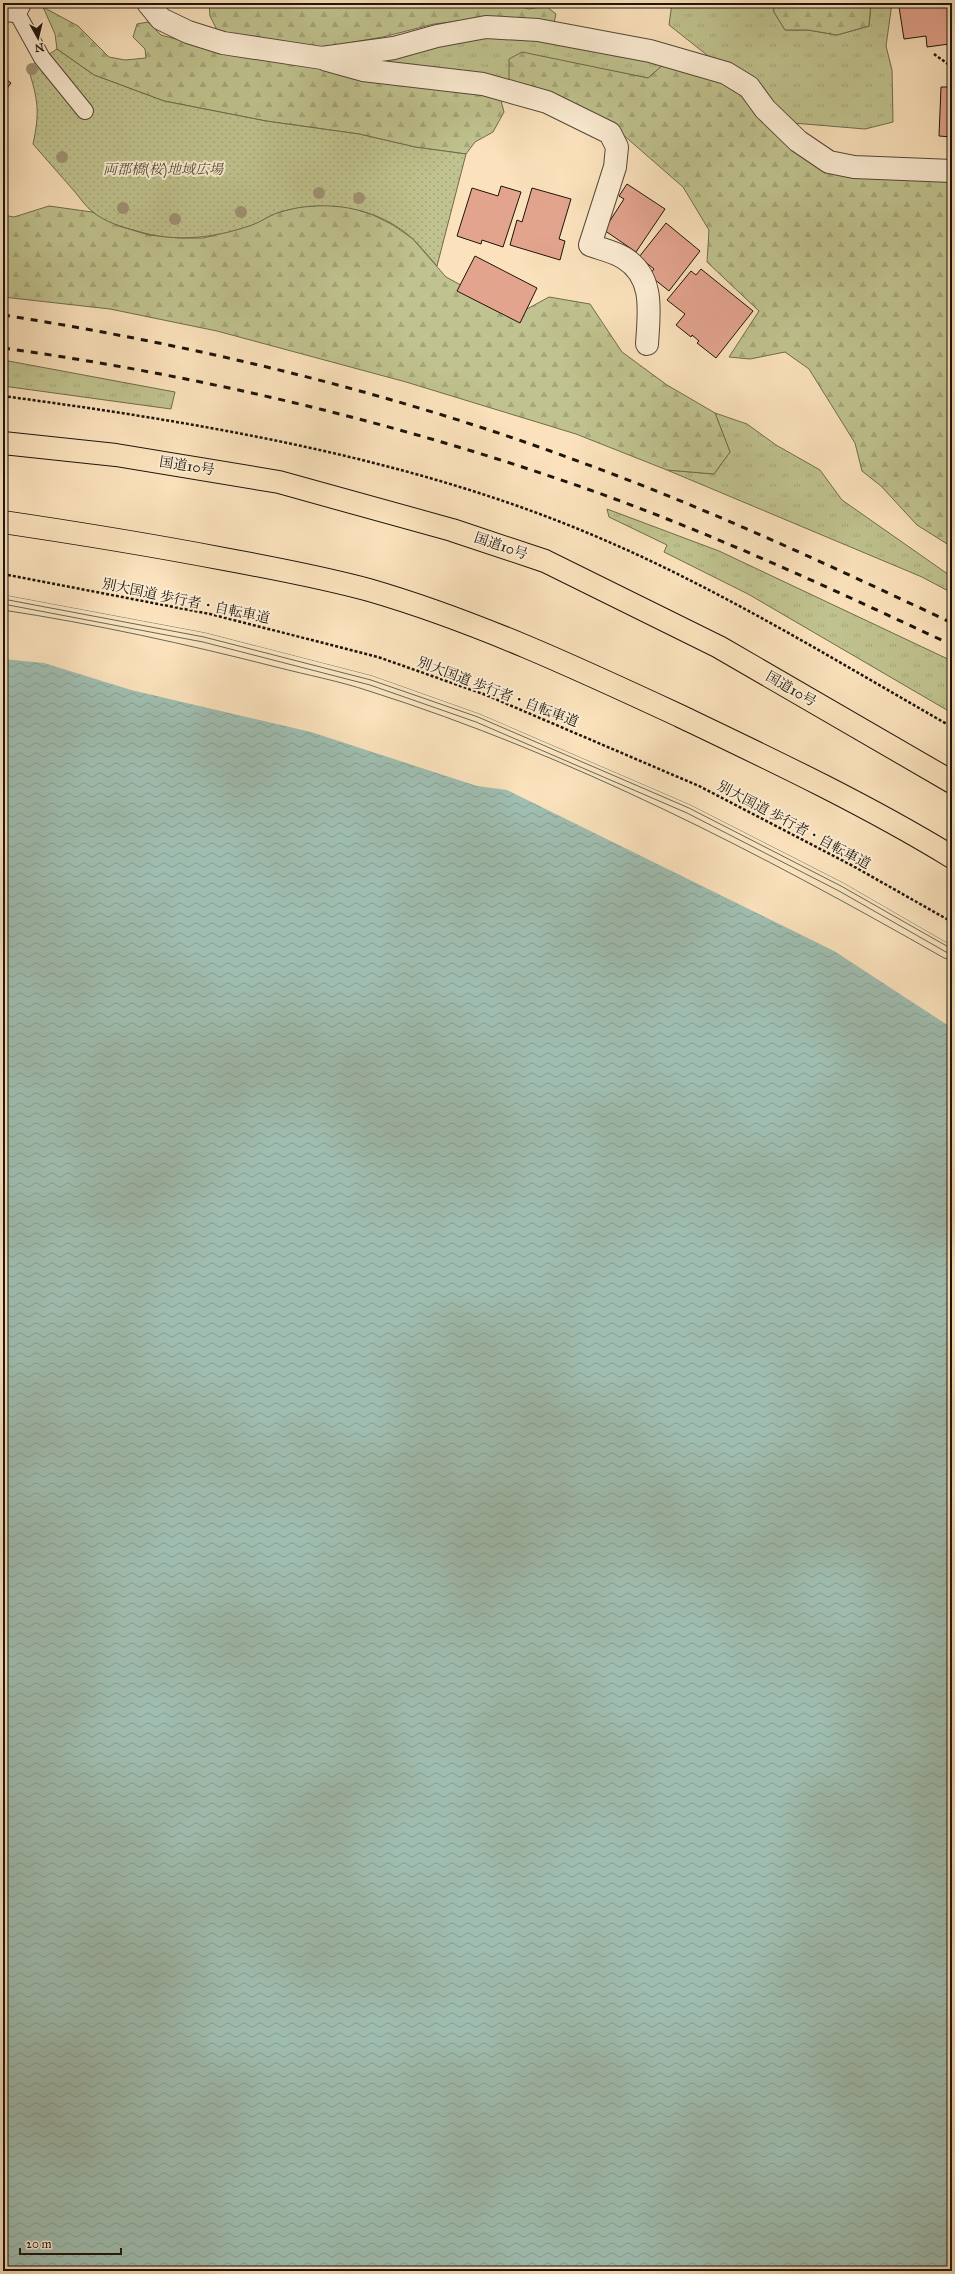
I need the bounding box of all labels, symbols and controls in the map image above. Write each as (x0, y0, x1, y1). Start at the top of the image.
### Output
north arrow (18, 18, 58, 58)
text: N (33, 40, 45, 55)
park label: 両郡橋(桜)地域広場 (103, 161, 225, 179)
street label: 国道10号 (158, 453, 216, 479)
street label: 国道10号 (472, 529, 530, 563)
street label: 別大国道 歩行者・自転車道 (101, 575, 271, 627)
street label: 別大国道 歩行者・自転車道 (415, 653, 581, 731)
street label: 国道10号 (763, 668, 819, 710)
street label: 別大国道 歩行者・自転車道 (715, 777, 873, 873)
scale bar (20, 2230, 121, 2256)
text: 20 m (26, 2237, 52, 2251)

